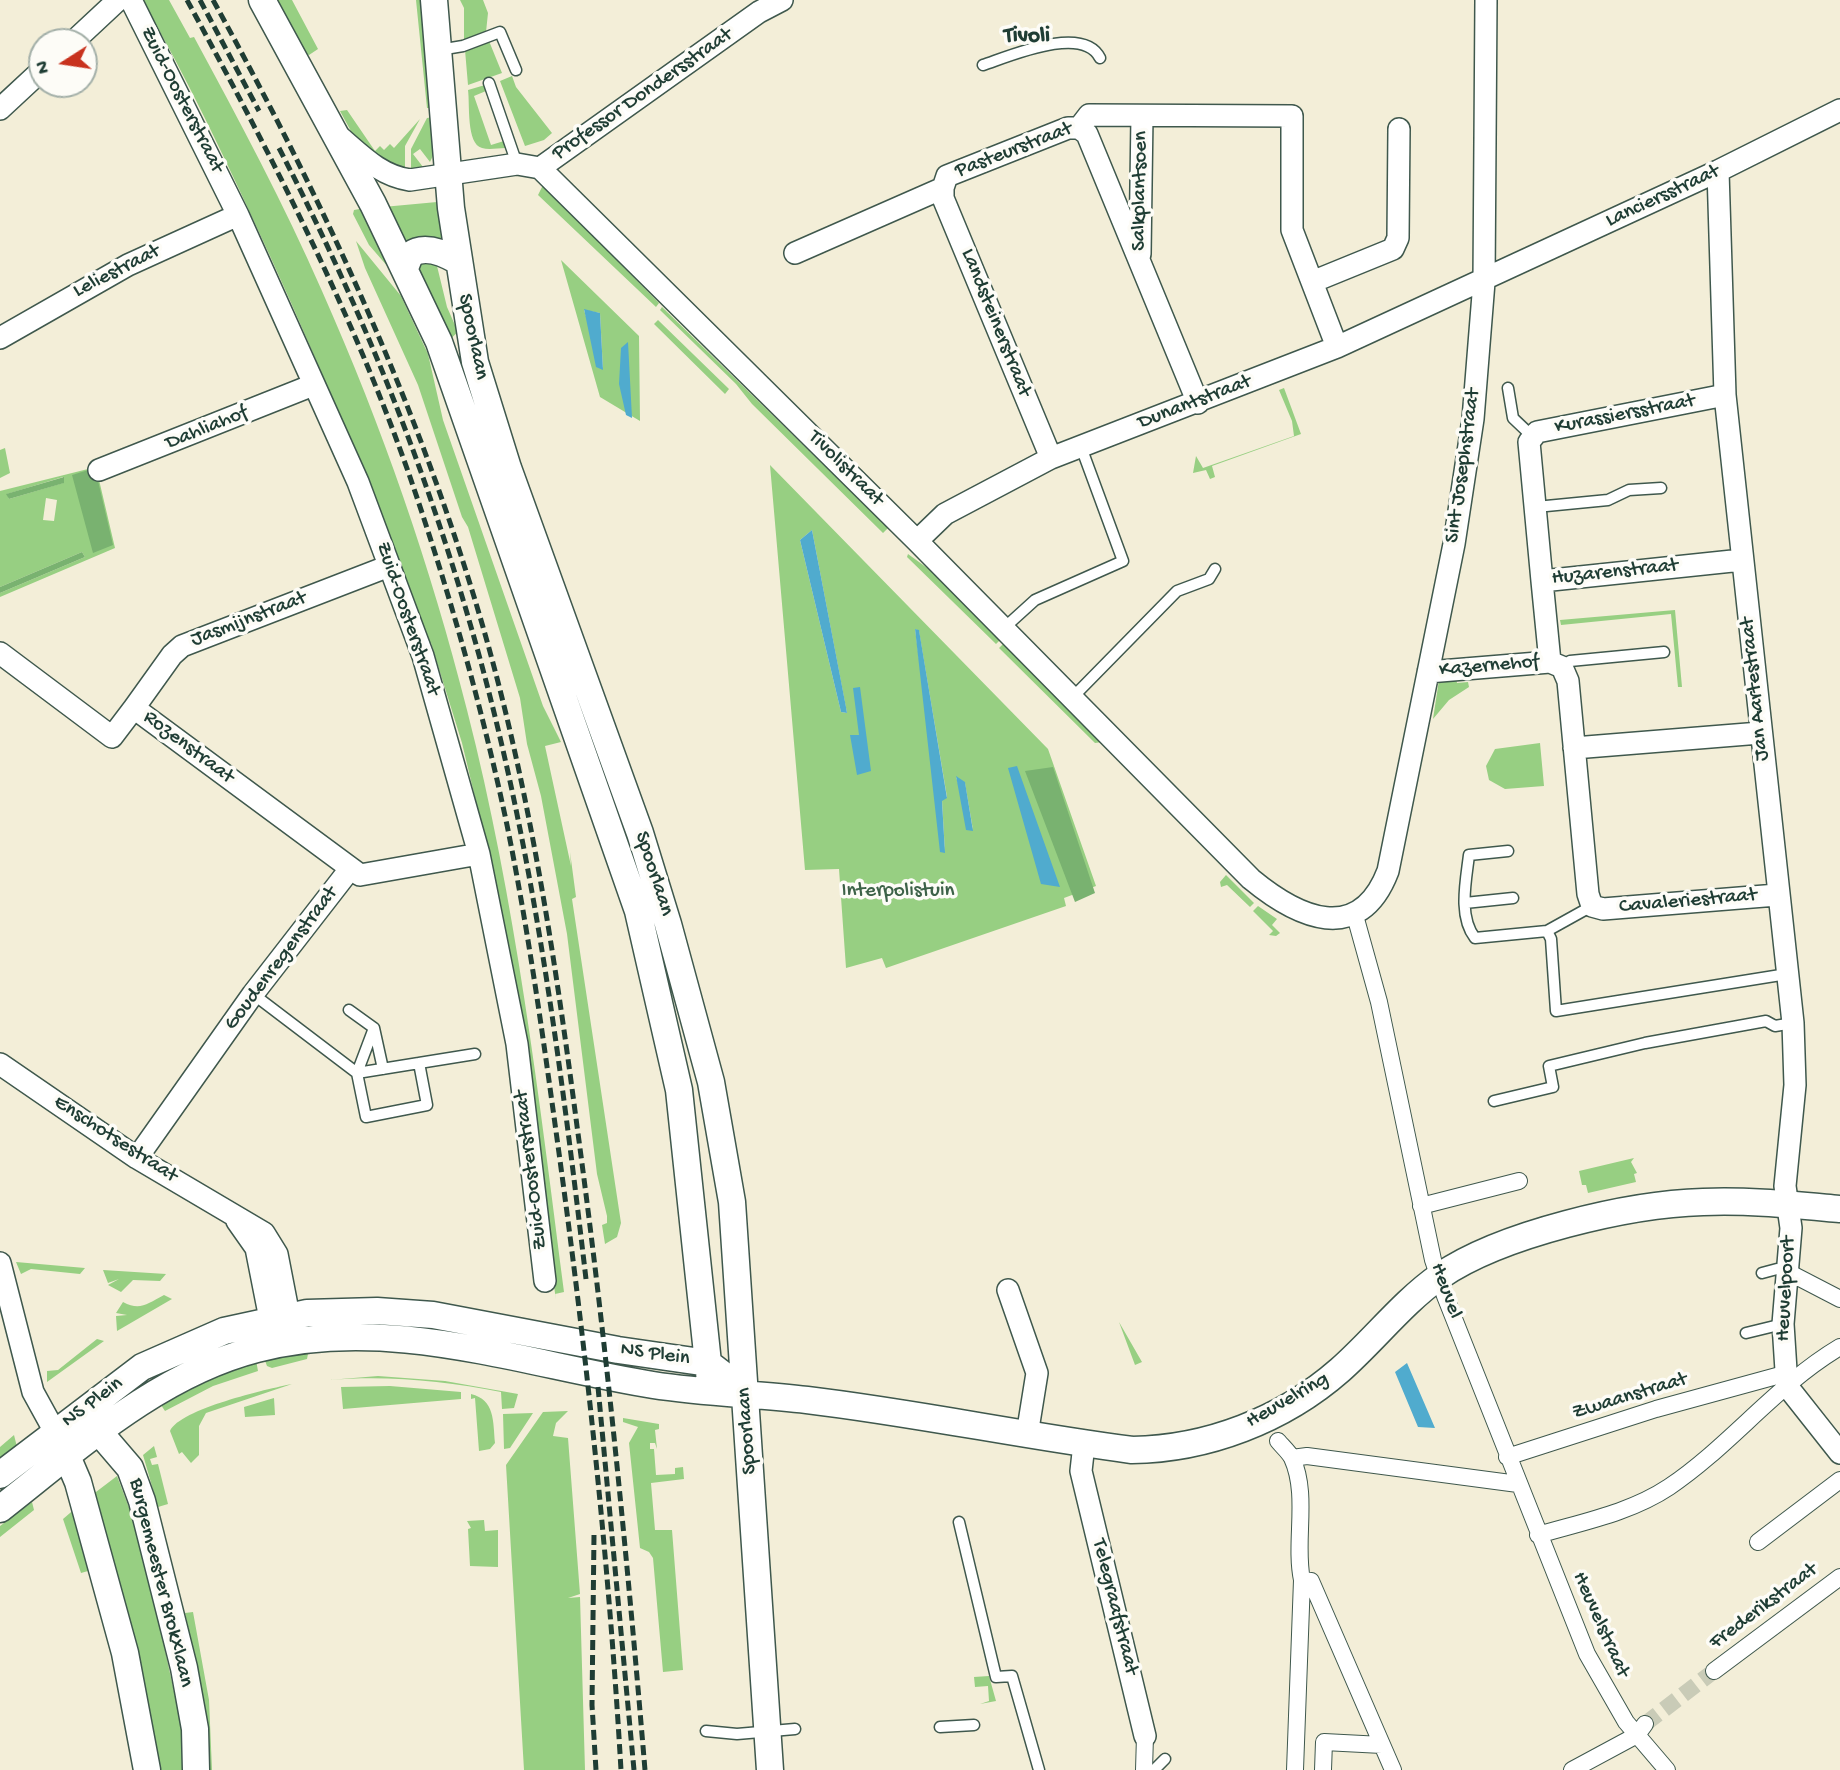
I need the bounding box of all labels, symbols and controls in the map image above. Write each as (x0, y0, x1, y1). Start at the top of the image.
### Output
street label: Zuid-Oosterstraat (133, 23, 229, 177)
street label: Professor Dondersstraat (548, 23, 738, 167)
district label: Tivoli (1004, 23, 1050, 51)
north arrow (28, 28, 98, 98)
text: N (31, 59, 56, 76)
street label: Pasteurstraat (952, 117, 1076, 185)
street label: Salkplantsoen (1127, 131, 1155, 251)
street label: Lanciersstraat (1602, 160, 1724, 234)
street label: Leliestraat (69, 239, 165, 305)
street label: Landsteinerstraat (954, 245, 1036, 401)
street label: Spoorlaan (451, 292, 493, 382)
street label: Dunantstraat (1135, 370, 1255, 436)
street label: Sint Josephstraat (1441, 387, 1487, 545)
street label: Kurassiersstraat (1553, 389, 1697, 441)
street label: Dahliahof (162, 401, 252, 457)
street label: Tivolistraat (802, 426, 888, 512)
street label: Zuid-Oosterstraat (369, 539, 445, 699)
street label: Huzarenstraat (1551, 554, 1679, 592)
street label: Jasmijnstraat (188, 586, 310, 654)
street label: Jan Aartestraat (1736, 616, 1776, 762)
street label: Kazernehof (1438, 650, 1540, 684)
street label: Rozenstraat (137, 706, 239, 790)
street label: Spoorlaan (628, 829, 678, 919)
park label: Interpolistuin (842, 879, 954, 905)
street label: Goudenregenstraat (220, 882, 344, 1036)
street label: Cavaleriestraat (1618, 883, 1758, 921)
street label: Zuid-Oosterstraat (510, 1089, 554, 1251)
street label: Enschotsestraat (48, 1091, 182, 1189)
street label: Heuvelpoort (1772, 1236, 1802, 1342)
street label: Heuvel (1423, 1260, 1467, 1322)
street label: NS Plein (619, 1338, 691, 1372)
street label: Heuvelring (1242, 1367, 1334, 1435)
street label: Zwaanstraat (1570, 1368, 1690, 1426)
street label: NS Plein (57, 1372, 129, 1434)
street label: Spoorlaan (732, 1387, 764, 1475)
street label: Burgemeester Brokxlaan (122, 1476, 198, 1690)
street label: Telegraafstraat (1085, 1536, 1143, 1678)
street label: Frederikstraat (1705, 1558, 1823, 1656)
street label: Heuvelstraat (1566, 1568, 1634, 1682)

